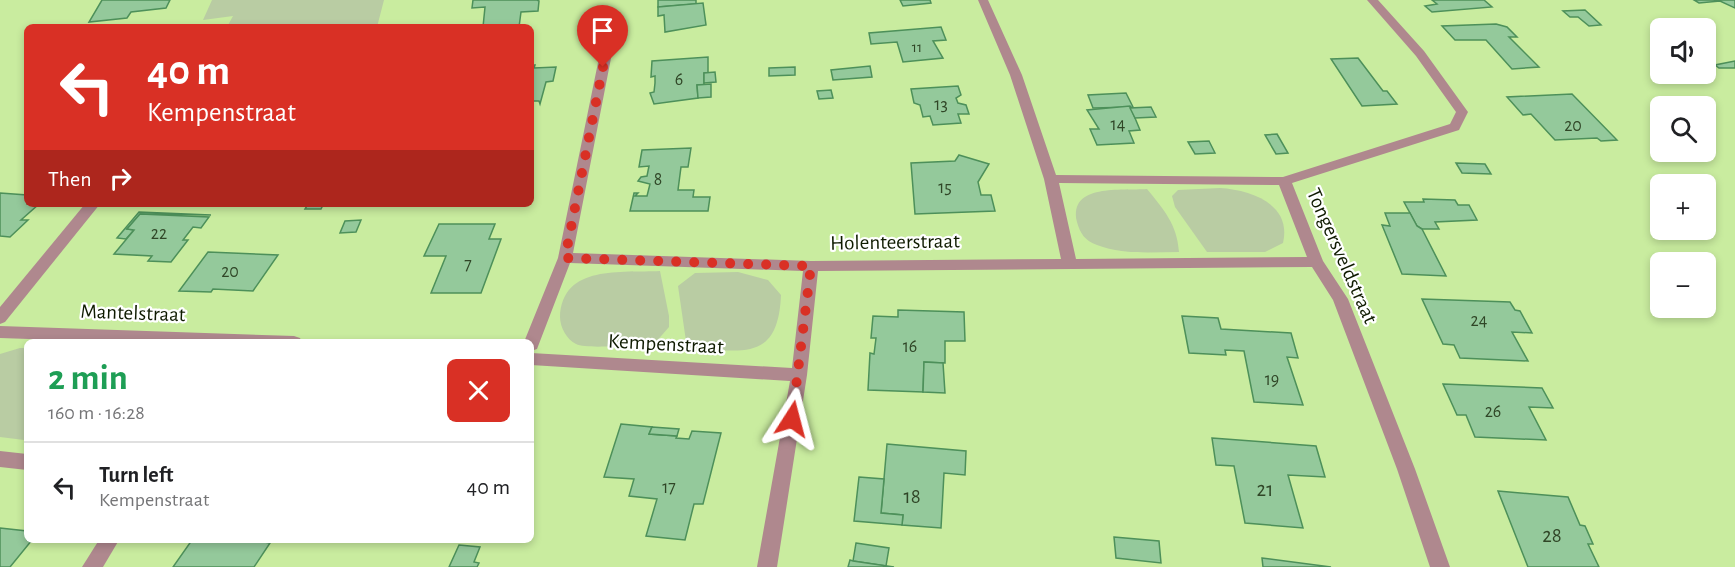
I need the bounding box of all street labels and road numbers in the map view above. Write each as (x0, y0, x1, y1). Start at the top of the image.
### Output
street label: Tongersveldstraat (1303, 185, 1381, 327)
street label: Holenteerstraat (830, 230, 960, 254)
street label: Mantelstraat (80, 301, 186, 325)
street label: Kempenstraat (608, 330, 725, 358)

